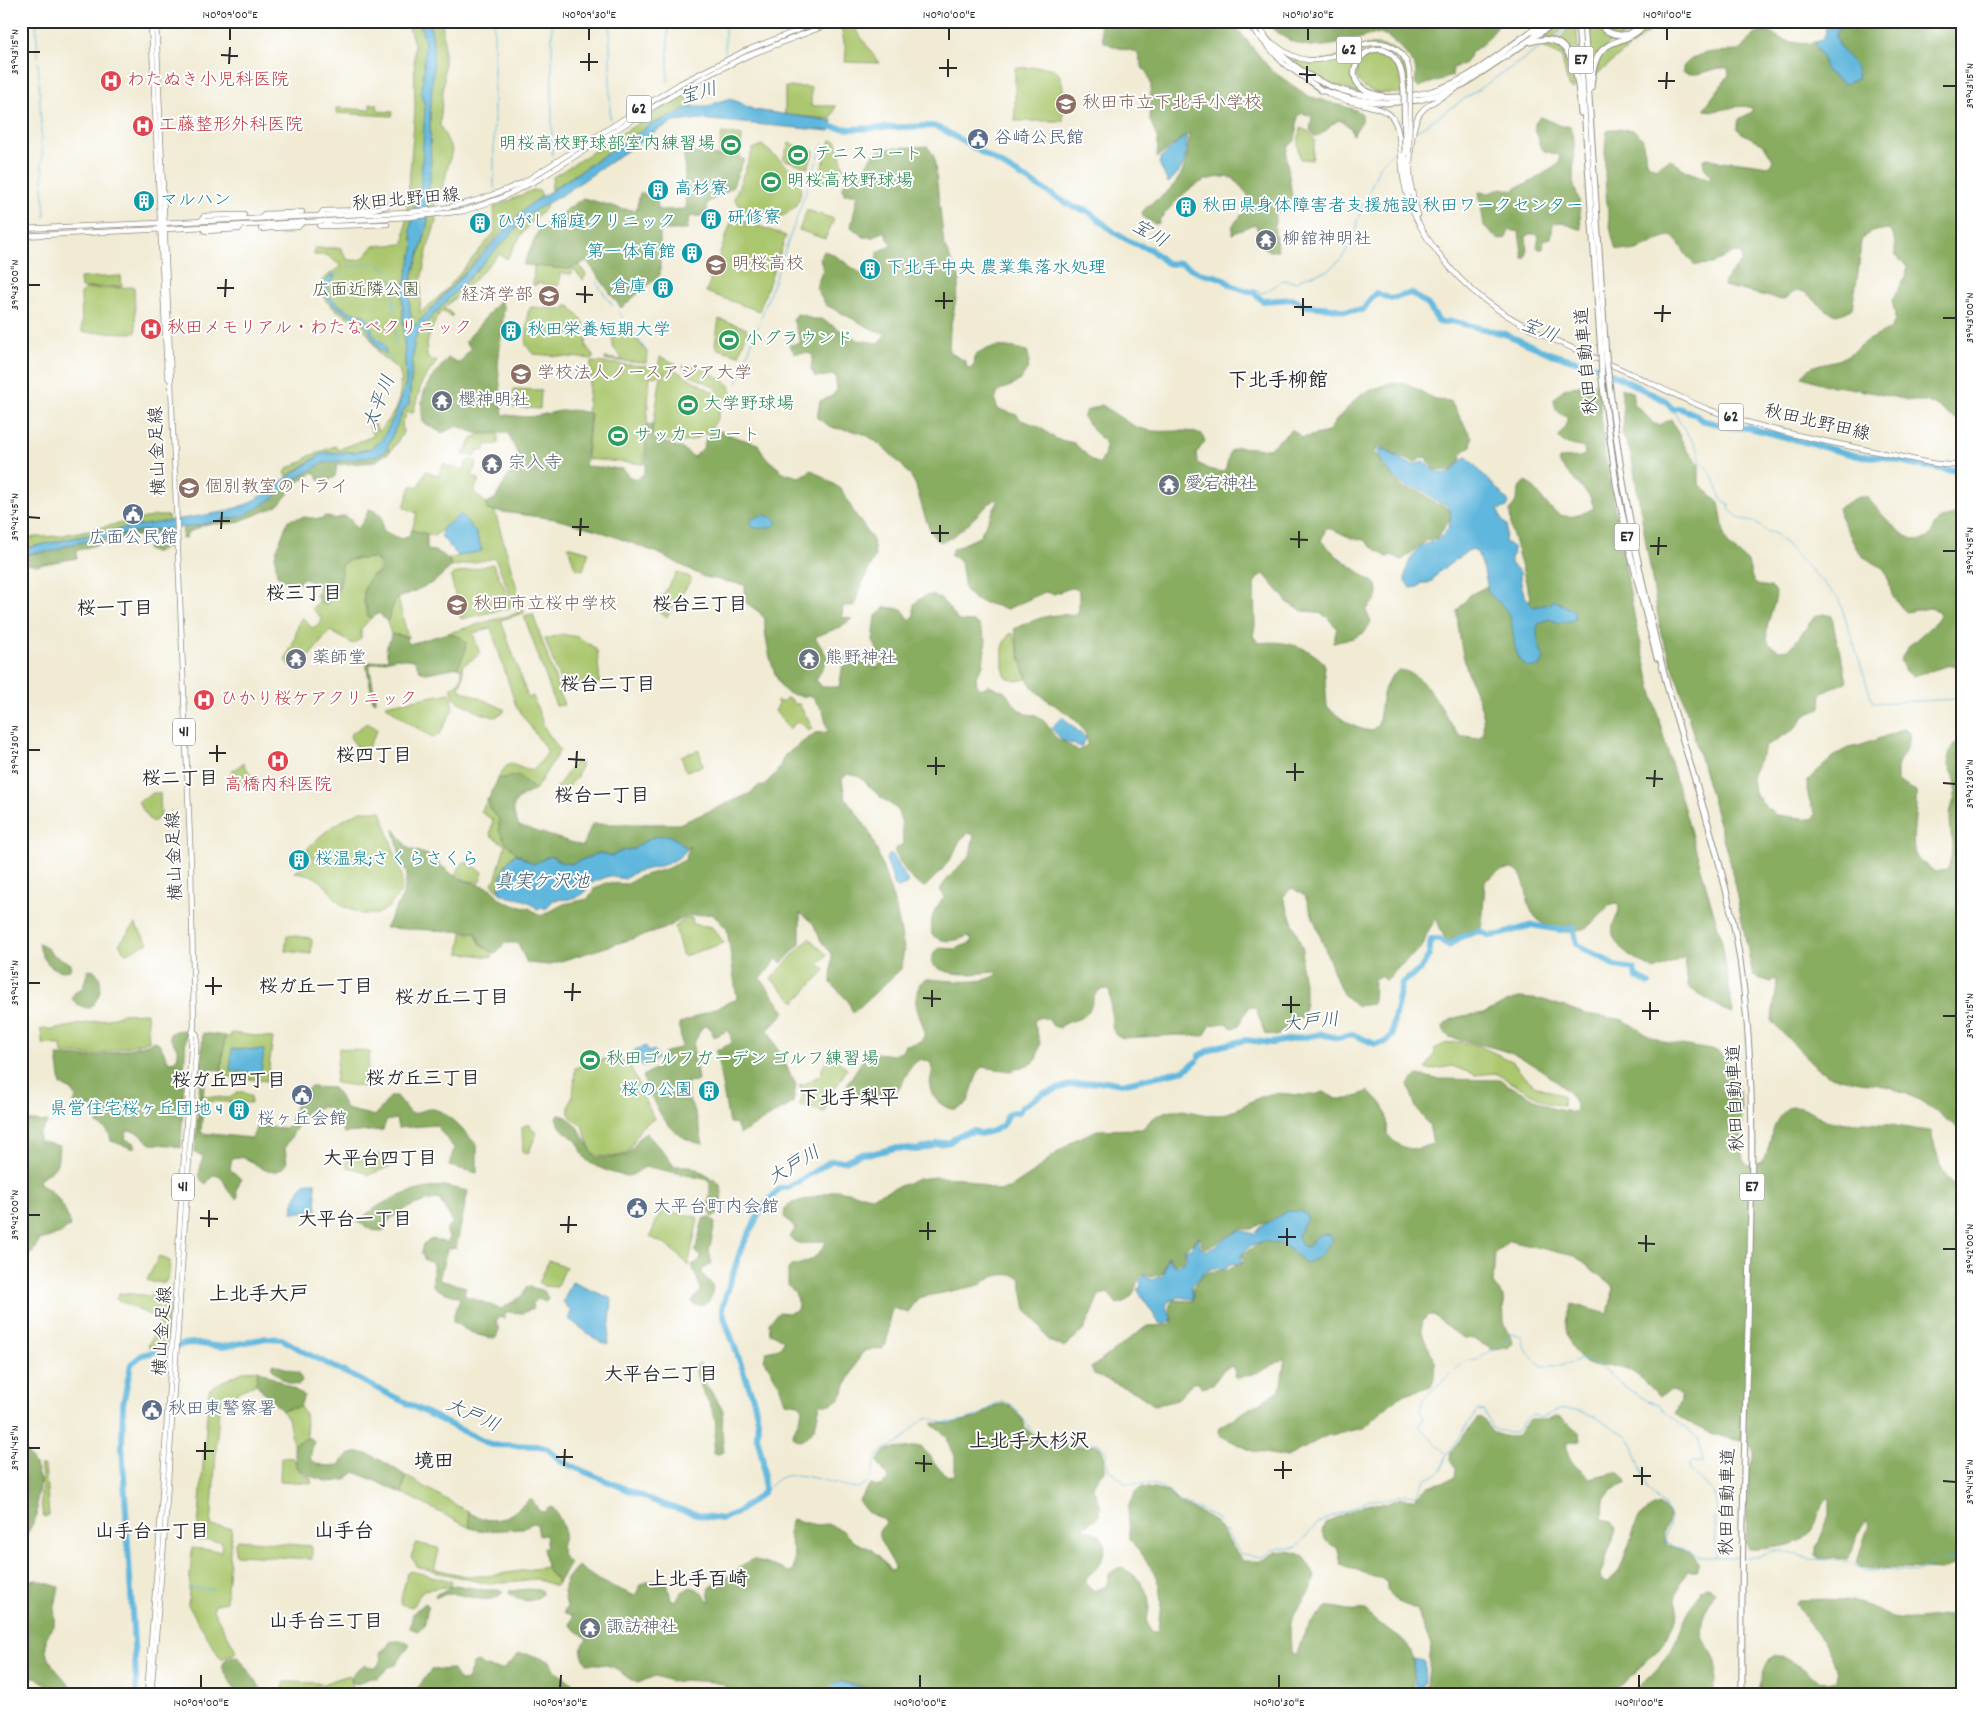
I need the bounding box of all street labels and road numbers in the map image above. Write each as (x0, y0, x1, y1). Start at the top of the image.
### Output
road number: 62 (1336, 36, 1362, 64)
road number: E7 (1568, 46, 1594, 74)
road number: 62 (626, 96, 652, 122)
street label: 秋田北野田線 (351, 184, 461, 218)
street label: 秋田自動車道 (1571, 306, 1605, 416)
street label: 秋田北野田線 (1762, 400, 1872, 448)
road number: 62 (1718, 404, 1744, 431)
street label: 横山金足線 (145, 406, 173, 496)
road number: E7 (1614, 524, 1640, 550)
road number: 41 (173, 719, 195, 746)
street label: 横山金足線 (162, 811, 190, 901)
street label: 秋田自動車道 (1723, 1044, 1751, 1152)
road number: 41 (172, 1174, 194, 1200)
road number: E7 (1740, 1174, 1764, 1200)
street label: 横山金足線 (148, 1285, 180, 1377)
street label: 秋田自動車道 (1716, 1448, 1742, 1556)

